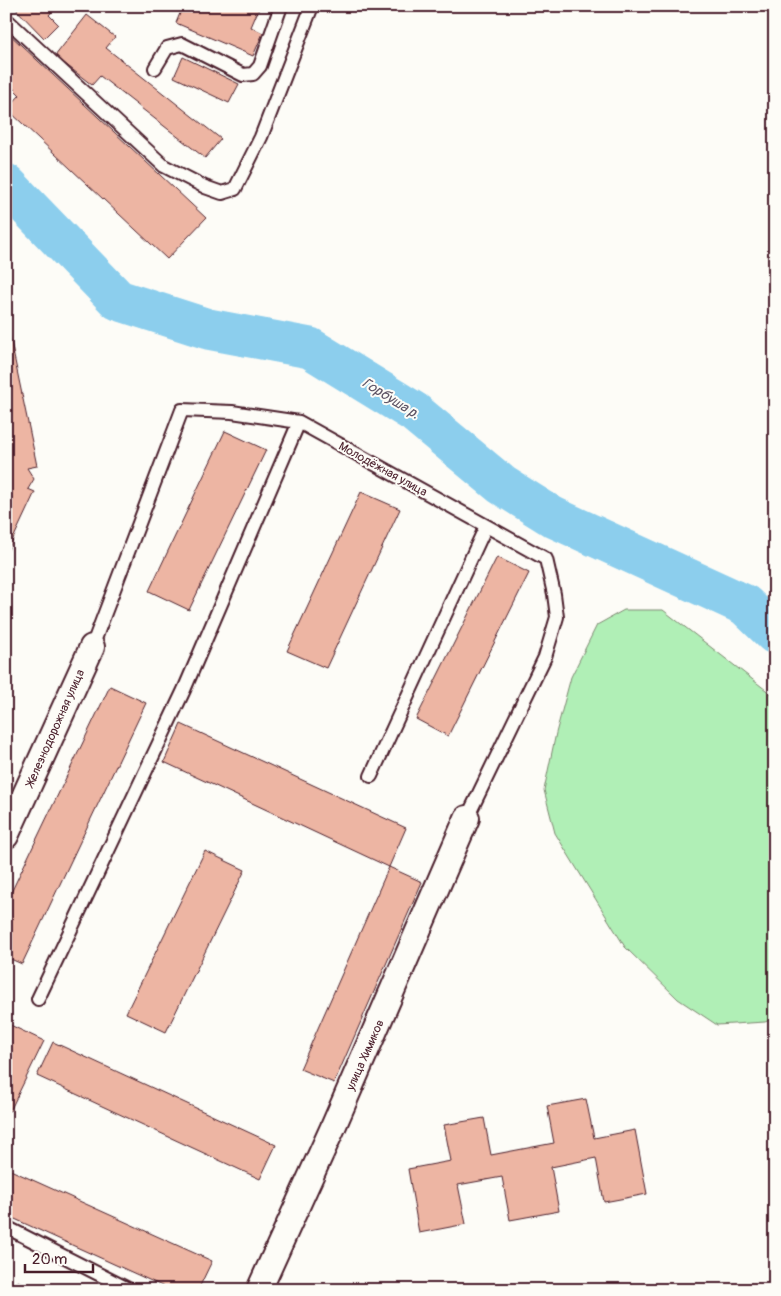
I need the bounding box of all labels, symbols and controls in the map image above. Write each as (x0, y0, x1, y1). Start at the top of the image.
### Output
water label: Горбуша р. (359, 374, 422, 423)
street label: Молодёжная улица (336, 439, 430, 500)
street label: Железнодорожная улица (22, 667, 88, 791)
street label: улица Химиков (343, 1017, 388, 1094)
scale bar (25, 1241, 92, 1273)
text: 20 m (32, 1250, 67, 1269)

